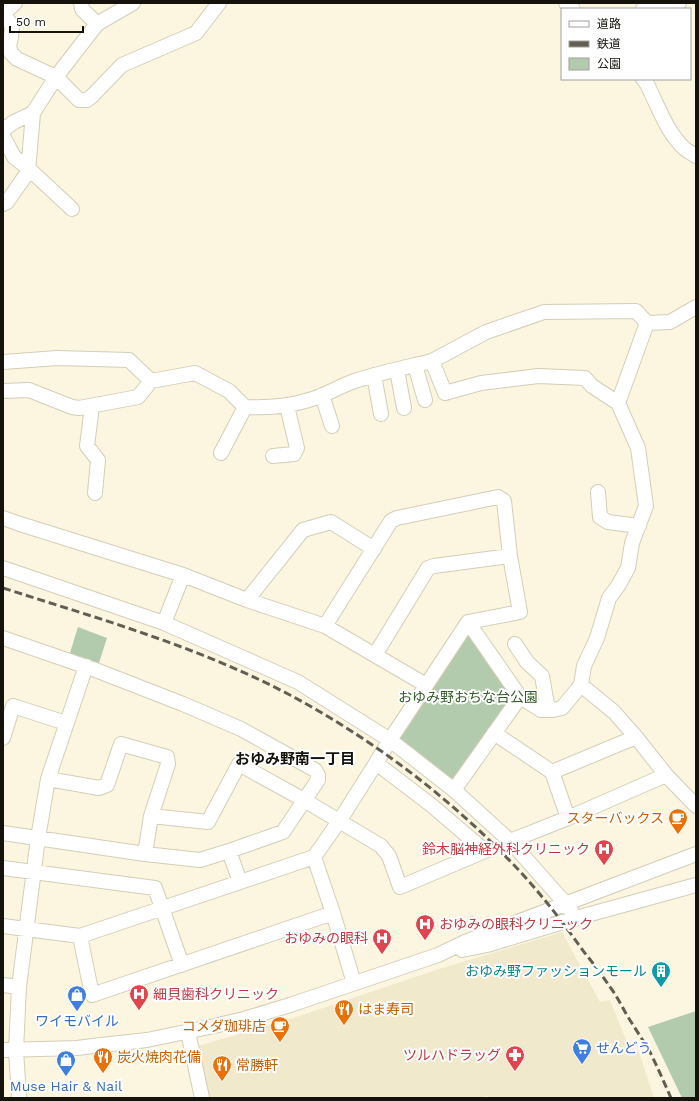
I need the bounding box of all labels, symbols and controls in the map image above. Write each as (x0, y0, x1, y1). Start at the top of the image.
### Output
scale bar (10, 8, 83, 34)
legend (561, 8, 691, 80)
text: 50 m (16, 15, 46, 29)
text: 道路 (597, 17, 621, 31)
text: 鉄道 (597, 37, 621, 51)
text: 公園 (597, 57, 621, 71)
park label: おゆみ野おちな台公園 (398, 689, 538, 705)
district label: おゆみ野南一丁目 (235, 750, 355, 768)
cafe icon: スターバックス (667, 807, 689, 835)
place label: スターバックス (567, 810, 664, 826)
hospital icon: 鈴木脳神経外科クリニック (593, 838, 615, 866)
place label: 鈴木脳神経外科クリニック (422, 841, 590, 857)
hospital icon: おゆみの眼科クリニック (414, 913, 436, 941)
place label: おゆみの眼科クリニック (439, 916, 593, 932)
hospital icon: おゆみの眼科 (371, 927, 393, 955)
place label: おゆみの眼科 (284, 930, 368, 946)
building icon: おゆみ野ファッションモール (650, 960, 672, 988)
place label: おゆみ野ファッションモール (465, 963, 647, 979)
hospital icon: 細貝歯科クリニック (128, 983, 150, 1011)
shop icon: ワイモバイル (66, 984, 88, 1012)
place label: 細貝歯科クリニック (153, 986, 279, 1002)
restaurant icon: はま寿司 (333, 998, 355, 1026)
place label: はま寿司 (358, 1001, 414, 1017)
place label: ワイモバイル (35, 1013, 119, 1029)
cafe icon: コメダ珈琲店 (269, 1015, 291, 1043)
place label: コメダ珈琲店 (182, 1018, 266, 1034)
supermarket icon: せんどう (571, 1037, 593, 1065)
place label: せんどう (596, 1040, 652, 1056)
pharmacy icon: ツルハドラッグ (504, 1044, 526, 1072)
restaurant icon: 炭火焼肉花備 (92, 1046, 114, 1074)
place label: ツルハドラッグ (403, 1047, 501, 1063)
shop icon: Muse Hair & Nail (55, 1049, 77, 1077)
place label: 炭火焼肉花備 (117, 1049, 201, 1065)
restaurant icon: 常勝軒 (211, 1054, 233, 1082)
place label: 常勝軒 (236, 1057, 278, 1073)
place label: Muse Hair & Nail (10, 1078, 123, 1094)

